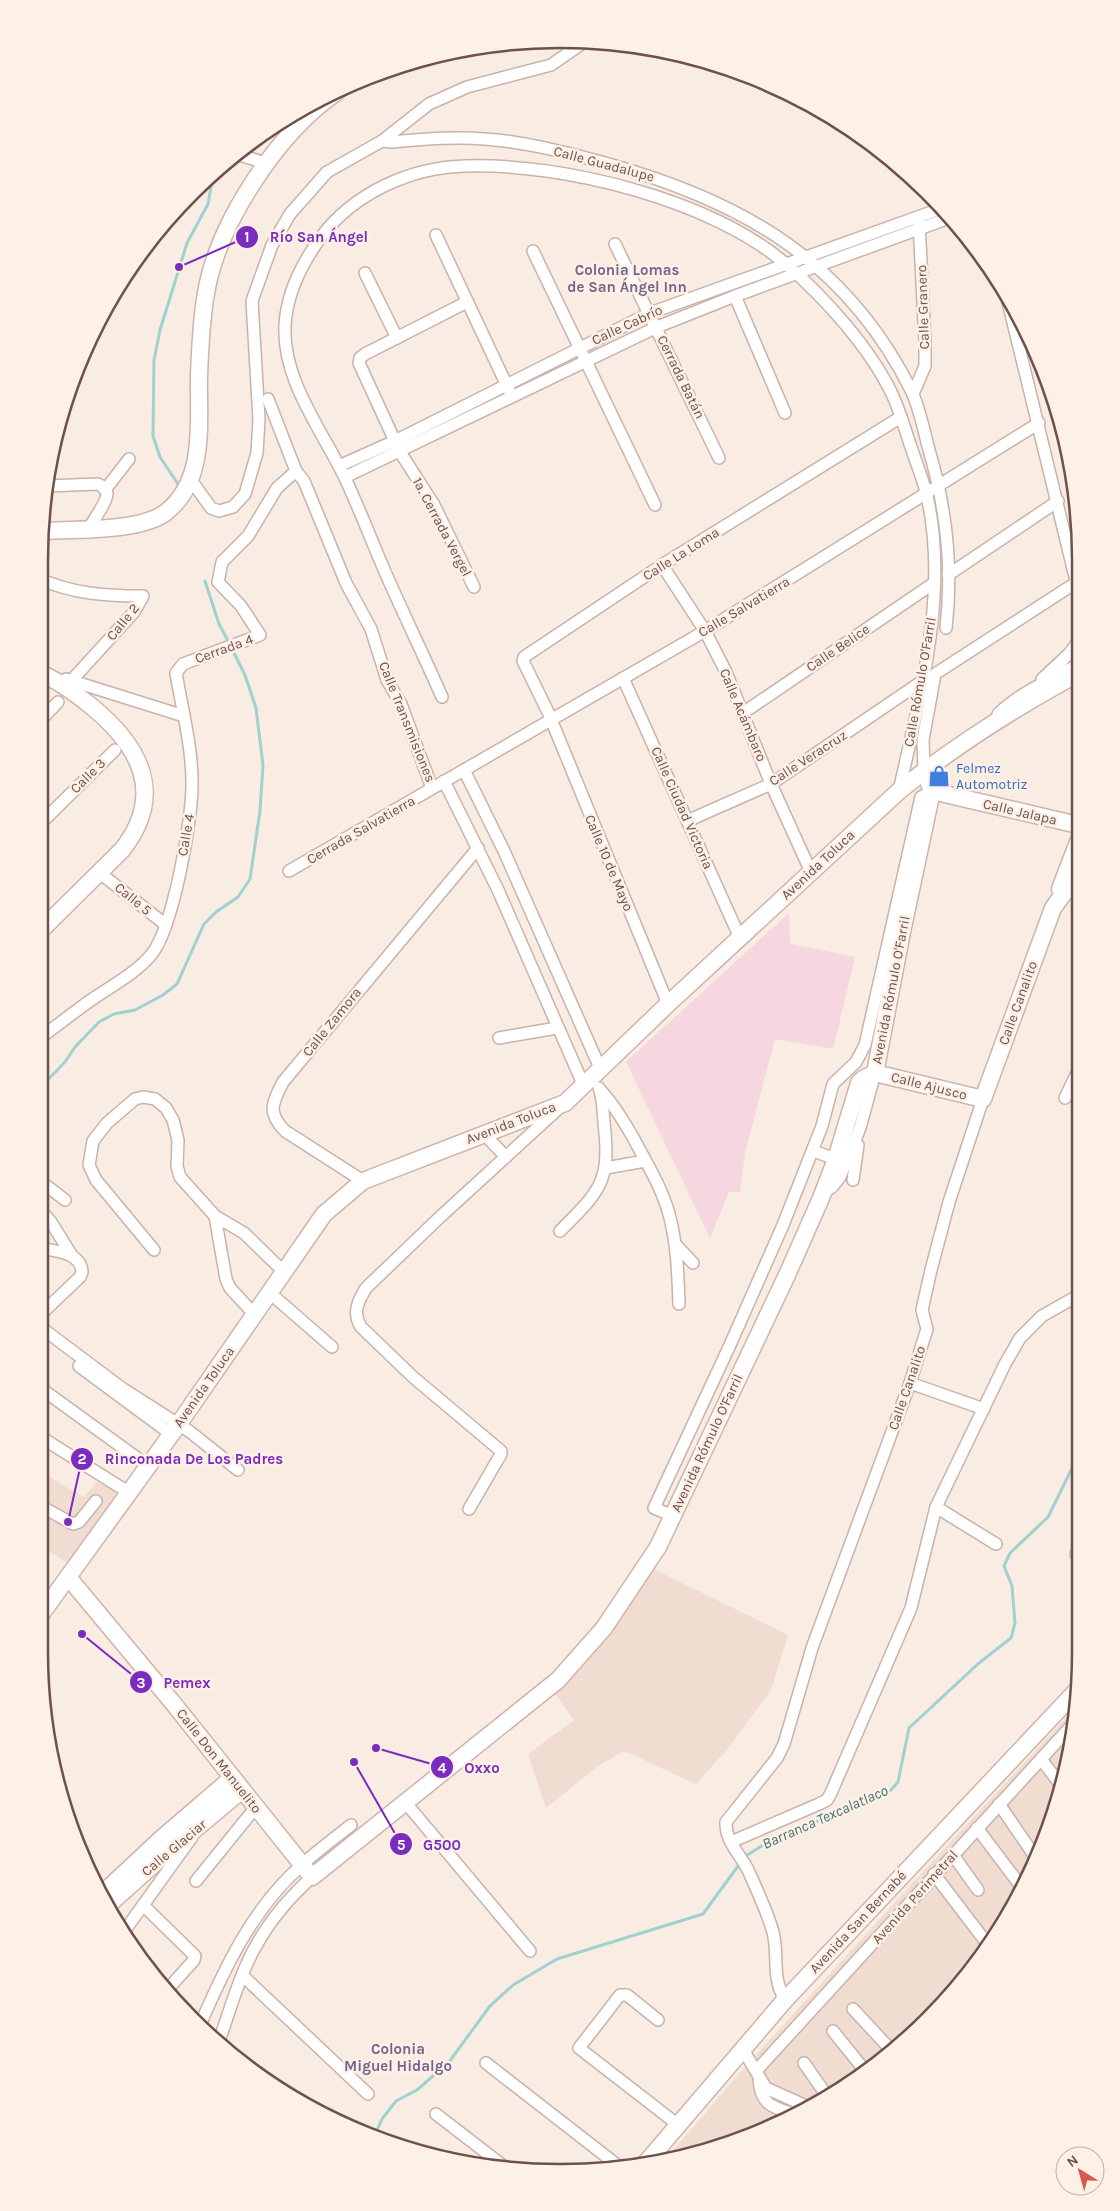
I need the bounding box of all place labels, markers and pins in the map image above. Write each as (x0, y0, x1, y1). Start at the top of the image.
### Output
callout: Río San Ángel (235, 222, 378, 252)
place label: Felmez Automotriz (956, 760, 1027, 793)
shop icon: Felmez Automotriz (926, 763, 952, 789)
callout: Rinconada De Los Padres (70, 1444, 293, 1474)
callout: Pemex (128, 1667, 221, 1697)
callout: Oxxo (429, 1752, 510, 1782)
callout: G500 (388, 1829, 471, 1859)

